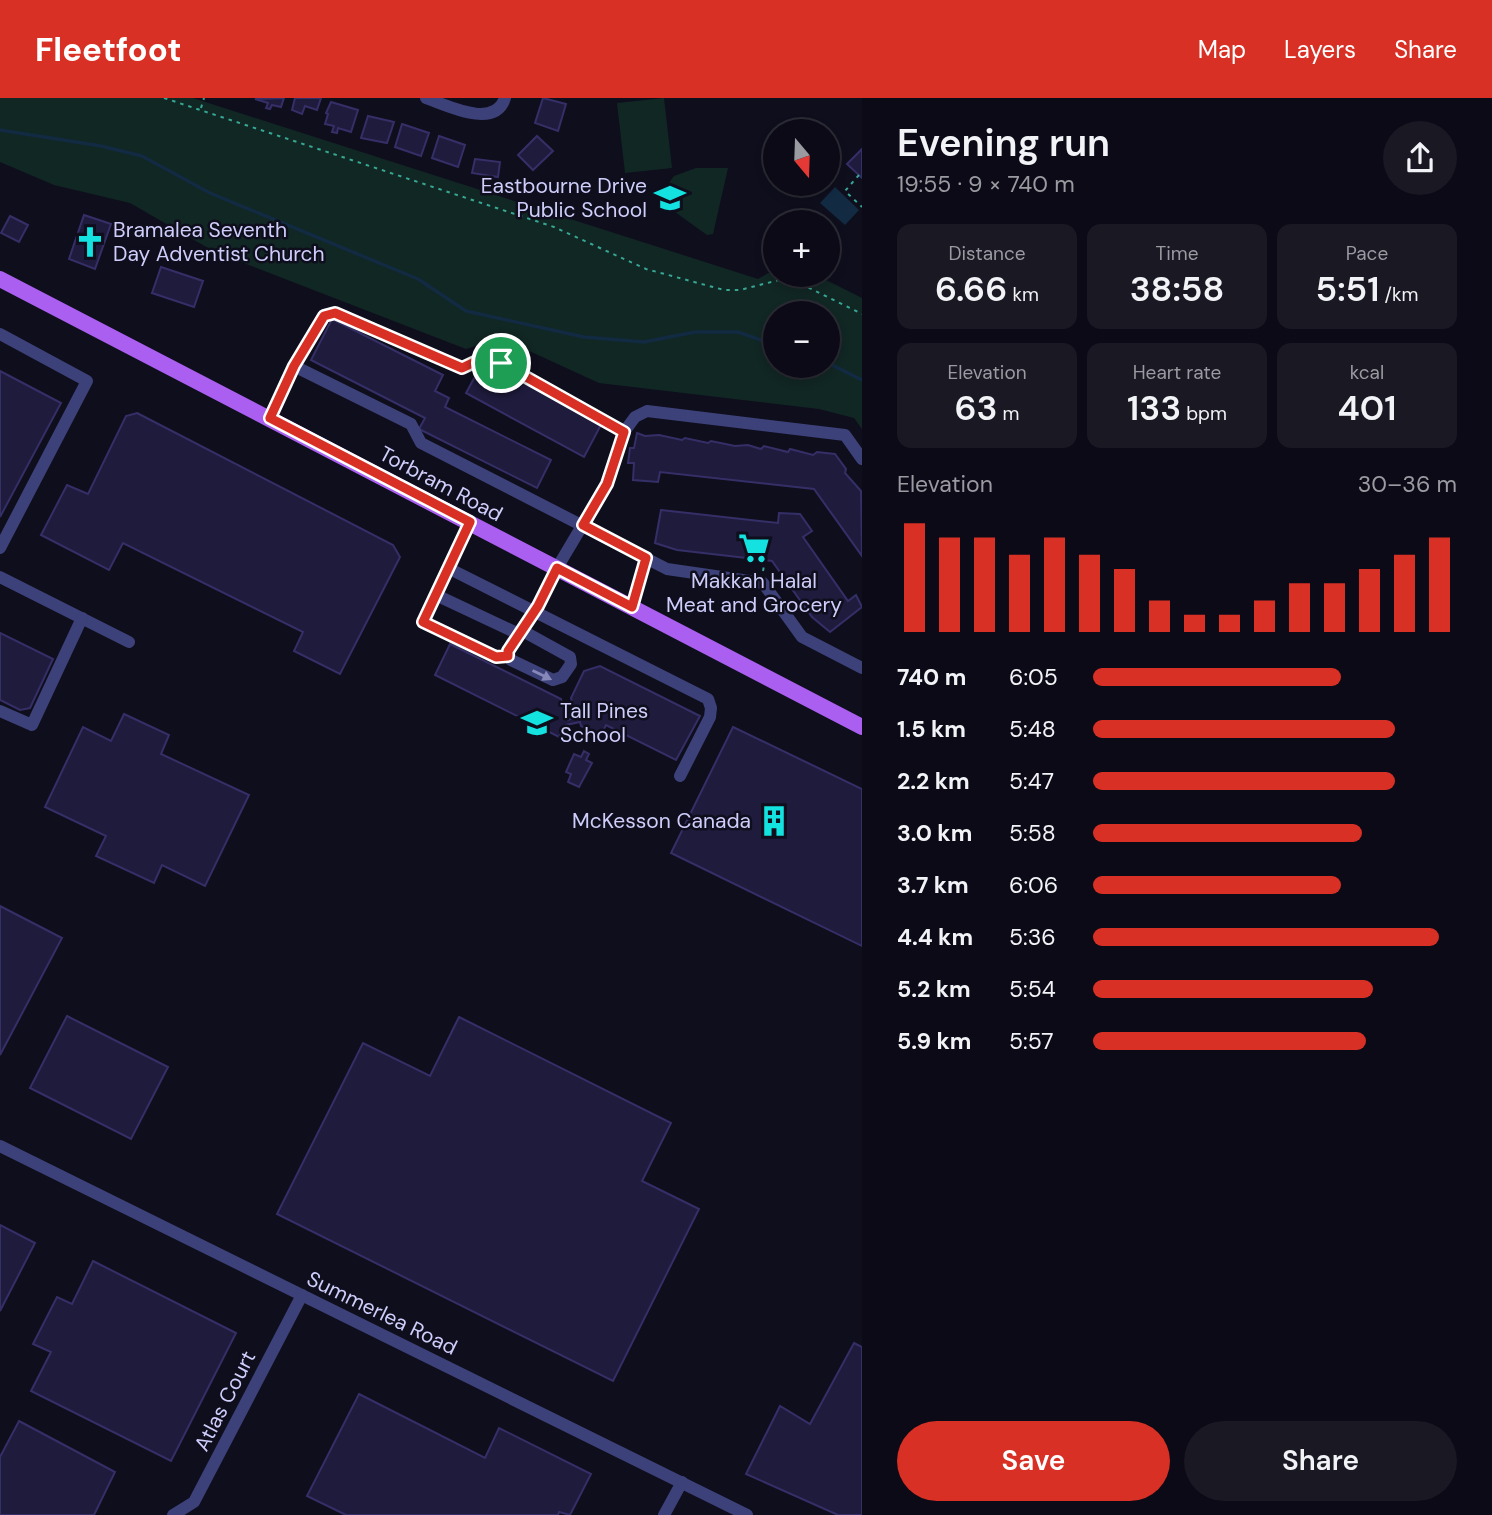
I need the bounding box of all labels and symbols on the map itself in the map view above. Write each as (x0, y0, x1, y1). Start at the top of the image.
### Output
north arrow (763, 119, 840, 196)
place label: Eastbourne Drive Public School (481, 172, 647, 224)
school or university icon: Eastbourne Drive Public School (653, 181, 687, 215)
place label: Bramalea Seventh Day Adventist Church (113, 216, 325, 268)
church icon: Bramalea Seventh Day Adventist Church (73, 225, 107, 259)
pin (471, 333, 531, 393)
street label: Torbram Road (375, 440, 507, 528)
supermarket icon: Makkah Halal Meat and Grocery (737, 531, 771, 565)
place label: Makkah Halal Meat and Grocery (666, 567, 842, 619)
one-way arrow (532, 669, 552, 681)
place label: Tall Pines School (560, 697, 648, 749)
school or university icon: Tall Pines School (520, 706, 554, 740)
building icon: McKesson Canada (757, 804, 791, 838)
place label: McKesson Canada (572, 807, 751, 835)
street label: Summerlea Road (302, 1265, 462, 1361)
street label: Atlas Court (188, 1346, 262, 1456)

